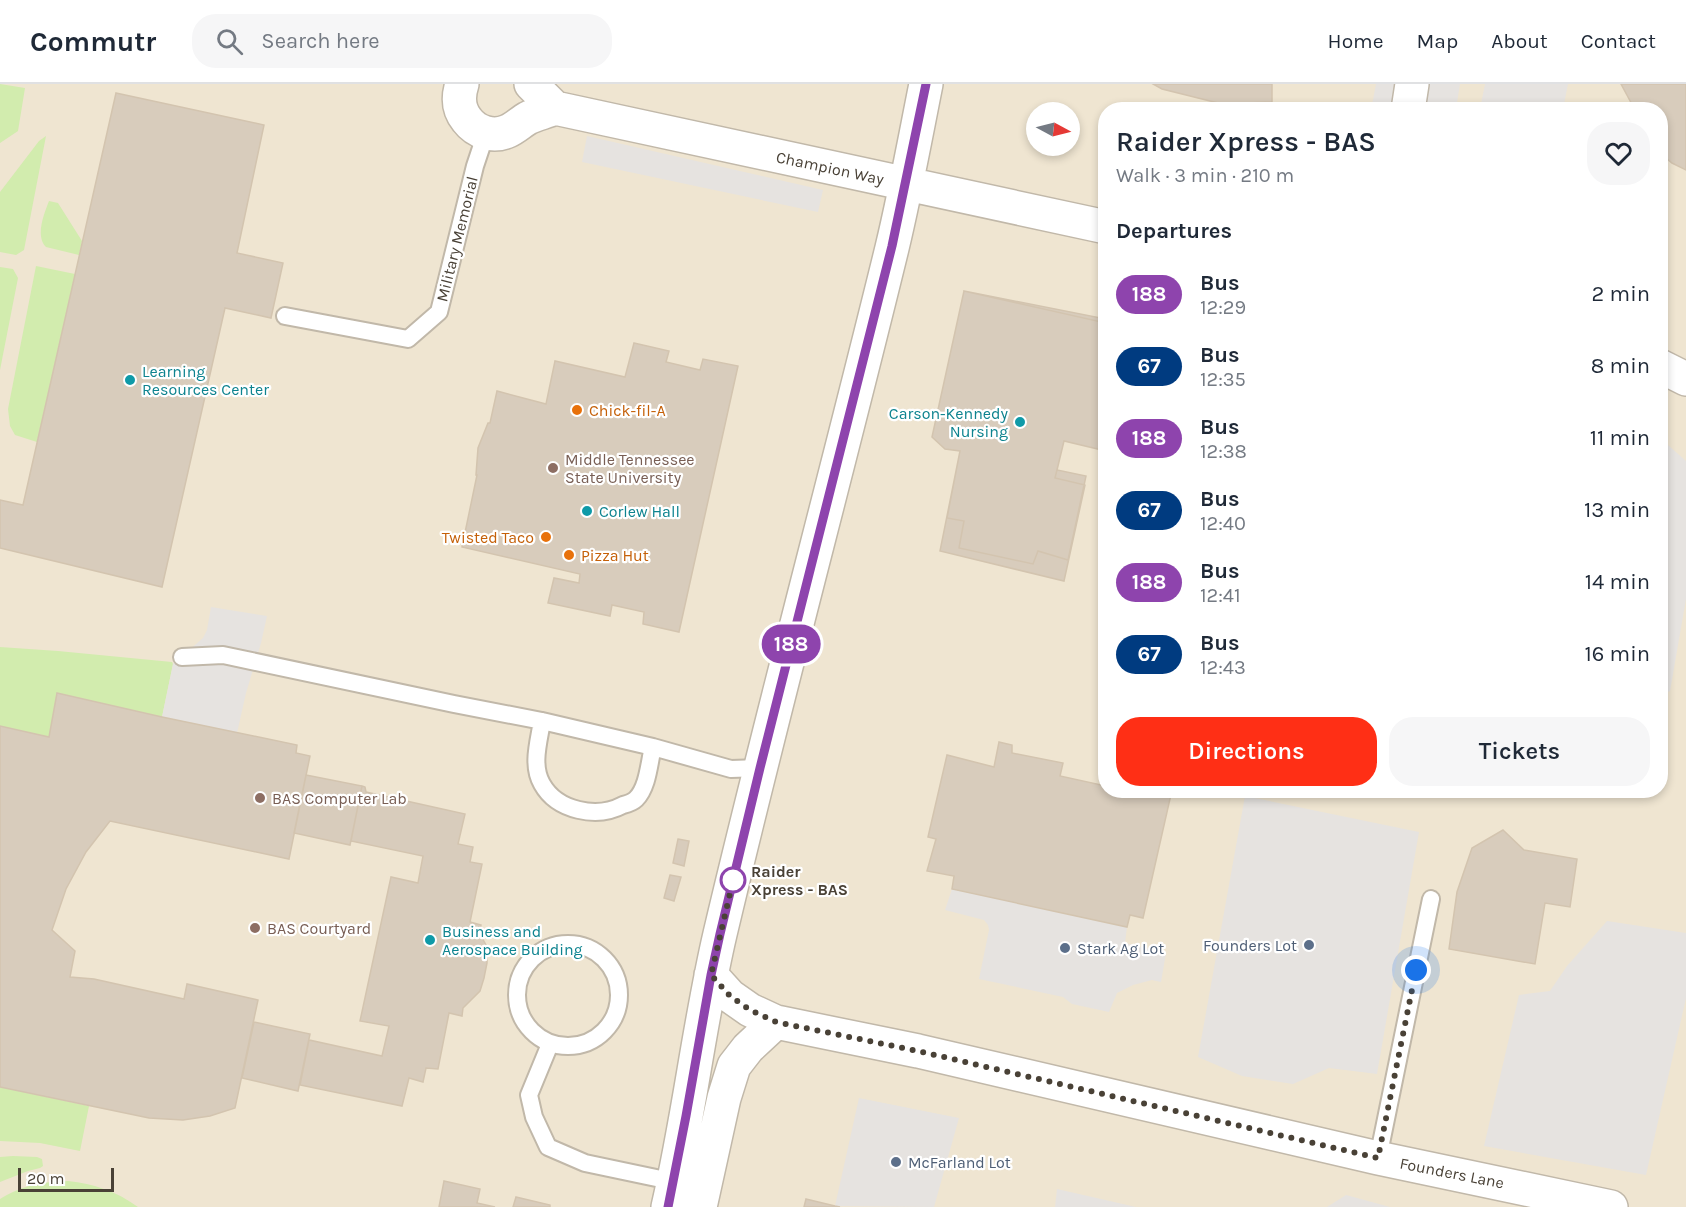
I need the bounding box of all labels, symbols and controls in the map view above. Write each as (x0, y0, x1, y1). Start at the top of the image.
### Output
search box (192, 14, 612, 68)
text: Commutr (30, 25, 156, 58)
icon: search (213, 25, 246, 58)
text: Search here (261, 28, 380, 54)
text: Home (1328, 29, 1384, 53)
text: Map (1417, 29, 1458, 53)
text: About (1491, 29, 1548, 53)
text: Contact (1581, 29, 1656, 53)
north arrow (1026, 102, 1080, 156)
map controls (1026, 102, 1080, 156)
button: heart (1587, 122, 1650, 185)
text: Raider Xpress - BAS (1116, 125, 1376, 158)
street label: Champion Way (774, 147, 886, 189)
text: Walk · 3 min · 210 m (1116, 164, 1294, 187)
street label: Military Memorial (432, 174, 482, 304)
text: Departures (1116, 218, 1232, 244)
text: Bus (1200, 270, 1240, 296)
text: 2 min (1592, 281, 1650, 307)
text: 188 (1132, 282, 1166, 306)
text: 12:29 (1200, 296, 1246, 319)
text: Bus (1200, 342, 1240, 368)
text: 8 min (1591, 353, 1650, 379)
text: 67 (1137, 354, 1161, 378)
place label: Learning Resources Center (142, 362, 269, 399)
text: 12:35 (1200, 368, 1246, 391)
marker: Learning Resources Center (123, 373, 137, 387)
place label: Chick-fil-A (589, 401, 666, 420)
marker: Chick-fil-A (570, 403, 584, 417)
place label: Carson-Kennedy Nursing (889, 404, 1009, 441)
text: Bus (1200, 414, 1240, 440)
marker: Carson-Kennedy Nursing (1013, 415, 1027, 429)
text: 11 min (1590, 425, 1650, 451)
text: 188 (1132, 426, 1166, 450)
text: 12:38 (1200, 440, 1247, 463)
place label: Middle Tennessee State University (565, 450, 695, 487)
marker: Middle Tennessee State University (546, 461, 560, 475)
text: Bus (1200, 486, 1240, 512)
text: 13 min (1584, 497, 1650, 523)
text: 67 (1137, 498, 1161, 522)
place label: Corlew Hall (599, 502, 680, 521)
marker: Corlew Hall (580, 504, 594, 518)
text: 12:40 (1200, 512, 1246, 535)
place label: Twisted Taco (442, 528, 534, 547)
marker: Twisted Taco (539, 530, 553, 544)
place label: Pizza Hut (581, 546, 649, 565)
marker: Pizza Hut (562, 548, 576, 562)
text: Bus (1200, 558, 1240, 584)
text: 14 min (1585, 569, 1650, 595)
text: 188 (1132, 570, 1166, 594)
text: 12:41 (1200, 584, 1241, 607)
line badge: 188 (756, 624, 826, 664)
text: Bus (1200, 630, 1240, 656)
text: 188 (774, 632, 808, 656)
text: 16 min (1584, 641, 1650, 667)
text: 67 (1137, 642, 1161, 666)
text: 12:43 (1200, 656, 1246, 679)
button: Directions (1116, 717, 1377, 786)
button: Tickets (1389, 717, 1650, 786)
place label: BAS Computer Lab (272, 789, 407, 808)
marker: BAS Computer Lab (253, 791, 267, 805)
place label: Raider Xpress - BAS (751, 862, 848, 899)
marker: Raider Xpress - BAS (720, 867, 746, 893)
place label: BAS Courtyard (267, 919, 371, 938)
marker: BAS Courtyard (248, 921, 262, 935)
place label: Business and Aerospace Building (442, 922, 583, 959)
marker: Business and Aerospace Building (423, 933, 437, 947)
place label: Founders Lot (1203, 936, 1297, 955)
marker: Founders Lot (1302, 938, 1316, 952)
place label: Stark Ag Lot (1077, 939, 1164, 958)
marker: Stark Ag Lot (1058, 941, 1072, 955)
your location (1401, 955, 1431, 985)
place label: McFarland Lot (908, 1153, 1011, 1172)
street label: Founders Lane (1398, 1154, 1506, 1192)
marker: McFarland Lot (889, 1155, 903, 1169)
scale bar (18, 1165, 114, 1192)
text: 20 m (27, 1169, 65, 1188)

